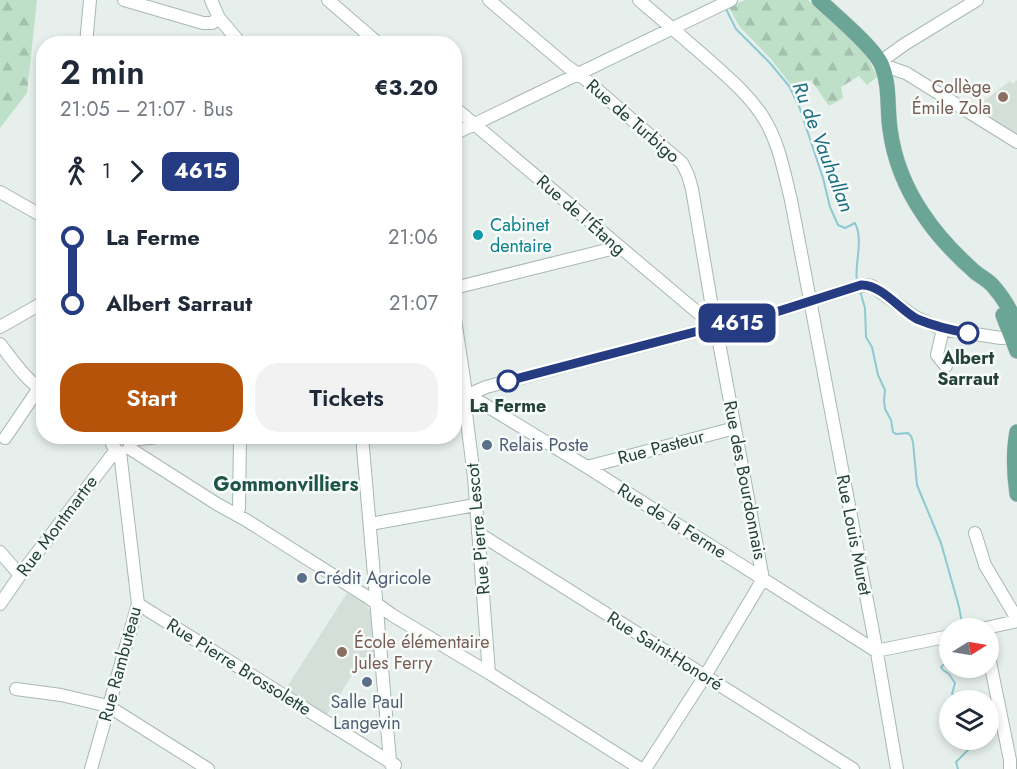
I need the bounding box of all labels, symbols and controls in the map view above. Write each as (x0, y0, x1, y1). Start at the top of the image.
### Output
text: 2 min (60, 49, 145, 96)
text: €3.20 (374, 71, 438, 103)
street label: Rue de Turbigo (580, 73, 686, 169)
place label: Collège Émile Zola (912, 74, 991, 121)
water label: Ru de Vauhallan (785, 78, 861, 216)
marker: Collège Émile Zola (996, 90, 1010, 104)
text: 21:05 – 21:07 · Bus (60, 95, 233, 124)
icon: walk (60, 155, 93, 188)
icon: forward (120, 155, 153, 188)
text: 4615 (174, 156, 227, 186)
text: 1 (102, 157, 111, 186)
street label: Rue de l'Étang (531, 169, 631, 261)
place label: Cabinet dentaire (490, 212, 552, 259)
text: La Ferme (106, 221, 200, 253)
text: 21:06 (388, 223, 438, 252)
marker: Cabinet dentaire (471, 228, 485, 242)
text: Albert Sarraut (106, 287, 252, 319)
text: 21:07 (389, 289, 438, 318)
line badge: 4615 (695, 304, 779, 342)
text: 4615 (711, 308, 763, 338)
marker: Albert Sarraut (957, 322, 979, 344)
place label: Albert Sarraut (937, 345, 999, 392)
button: Start (60, 363, 243, 432)
button: Tickets (255, 363, 438, 432)
marker: La Ferme (497, 370, 519, 392)
place label: La Ferme (470, 393, 546, 419)
street label: Rue des Bourdonnais (717, 398, 773, 562)
street label: Rue Pasteur (615, 423, 708, 471)
place label: Relais Poste (499, 432, 588, 458)
marker: Relais Poste (480, 438, 494, 452)
street label: Rue Pierre Lescot (459, 461, 497, 596)
street label: Rue Montmartre (10, 470, 104, 582)
district label: Gommonvilliers (213, 470, 359, 499)
street label: Rue Louis Muret (830, 472, 879, 598)
street label: Rue de la Ferme (612, 477, 732, 565)
place label: Crédit Agricole (314, 565, 431, 591)
marker: Crédit Agricole (295, 571, 309, 585)
street label: Rue Rambuteau (92, 603, 148, 725)
street label: Rue Saint-Honoré (602, 605, 728, 697)
street label: Rue Pierre Brossolette (162, 612, 316, 722)
north arrow (939, 618, 999, 678)
map controls (939, 618, 999, 750)
place label: École élémentaire Jules Ferry (352, 629, 489, 676)
marker: École élémentaire Jules Ferry (335, 645, 349, 659)
marker: Salle Paul Langevin (360, 675, 374, 689)
place label: Salle Paul Langevin (330, 689, 404, 736)
button: layers (939, 690, 999, 750)

